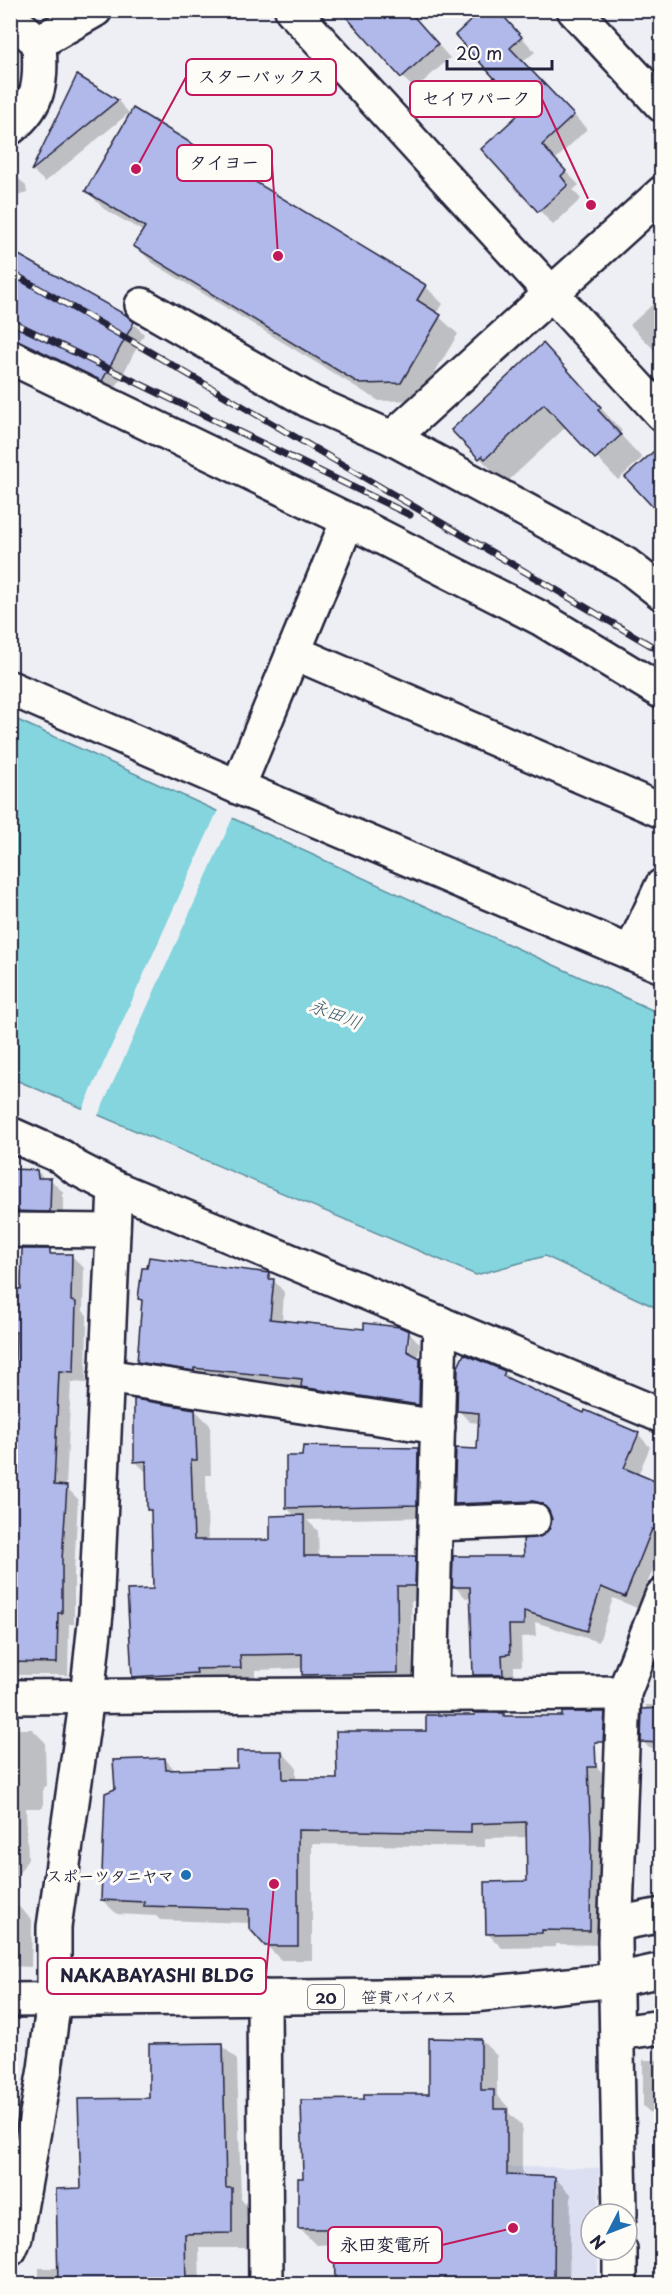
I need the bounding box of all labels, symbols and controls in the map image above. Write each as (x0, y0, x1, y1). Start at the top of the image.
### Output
scale bar (447, 33, 552, 71)
text: 20 m (456, 39, 502, 66)
callout: スターバックス (186, 59, 336, 95)
text: スターバックス (198, 62, 324, 89)
callout: セイワパーク (410, 81, 542, 117)
text: セイワパーク (422, 84, 530, 111)
callout: タイヨー (177, 145, 272, 181)
text: タイヨー (189, 148, 259, 175)
water label: 永田川 (306, 991, 366, 1035)
place label: スポーツタニヤマ (46, 1863, 174, 1887)
marker: スポーツタニヤマ (179, 1868, 193, 1882)
callout: NAKABAYASHI BLDG (47, 1958, 266, 1994)
text: NAKABAYASHI BLDG (60, 1961, 254, 1988)
street label: 笹貫バイパス (361, 1984, 457, 2008)
road number: 20 (308, 1985, 344, 2009)
north arrow (579, 2202, 639, 2262)
callout: 永田変電所 (328, 2227, 442, 2263)
text: 永田変電所 (340, 2230, 430, 2257)
text: N (584, 2230, 610, 2255)

